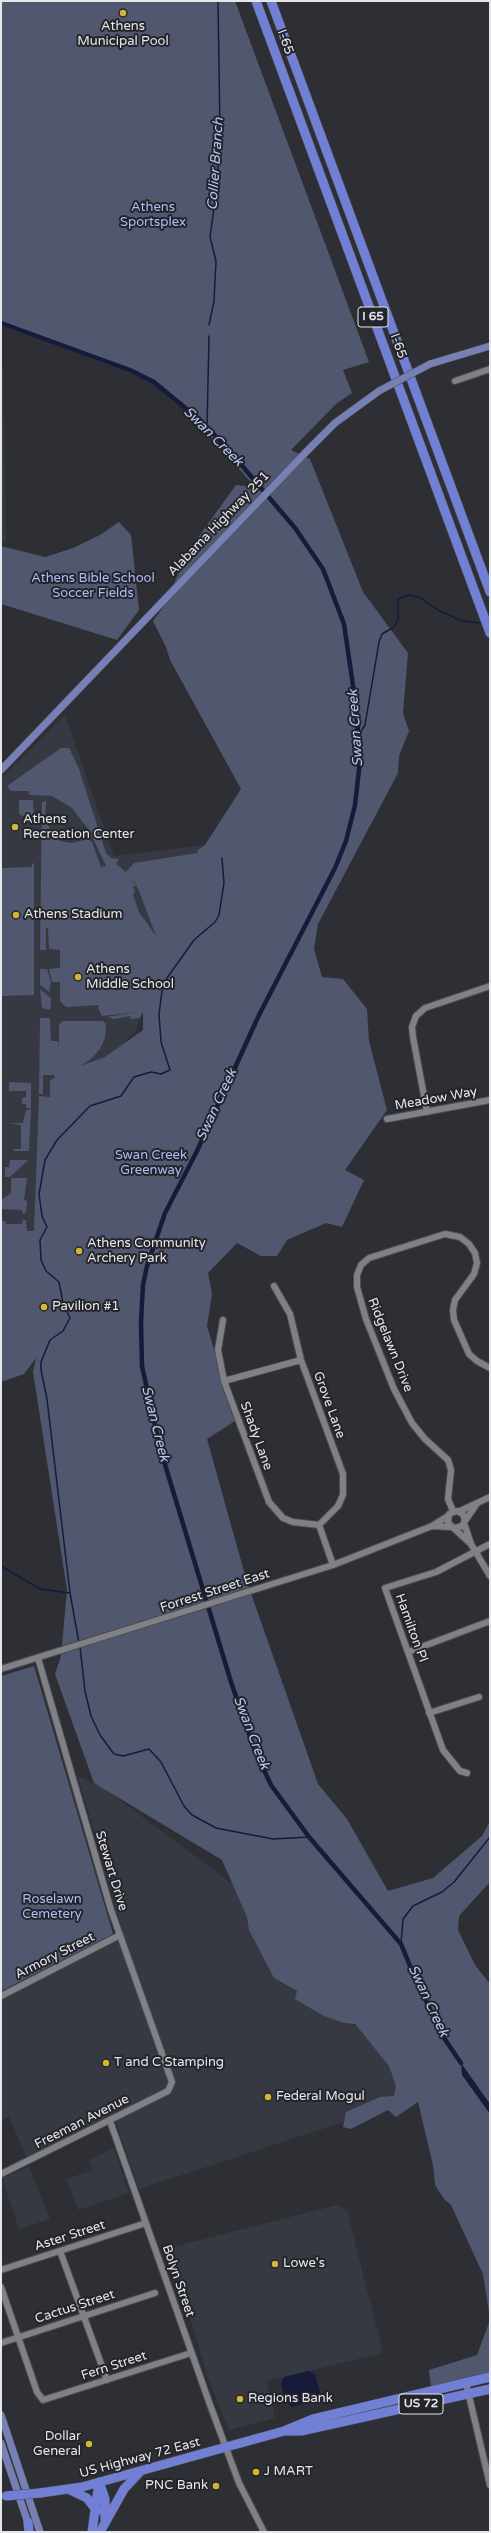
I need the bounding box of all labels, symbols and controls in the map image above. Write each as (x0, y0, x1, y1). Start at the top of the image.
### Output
marker: Athens Municipal Pool (118, 8, 128, 18)
place label: Athens Municipal Pool (77, 19, 169, 50)
street label: I-65 (273, 27, 297, 57)
water label: Collier Branch (204, 117, 228, 211)
park label: Athens Sportsplex (120, 200, 186, 231)
road number: I 65 (358, 307, 388, 327)
street label: I-65 (386, 331, 410, 361)
water label: Swan Creek (180, 404, 246, 470)
street label: Alabama Highway 251 (165, 468, 273, 580)
park label: Athens Bible School Soccer Fields (31, 571, 155, 602)
water label: Swan Creek (345, 689, 367, 767)
place label: Athens Recreation Center (23, 812, 134, 843)
marker: Athens Recreation Center (10, 822, 20, 832)
place label: Athens Stadium (24, 907, 122, 923)
marker: Athens Stadium (11, 910, 21, 920)
place label: Athens Middle School (86, 962, 174, 993)
marker: Athens Middle School (73, 972, 83, 982)
water label: Swan Creek (193, 1066, 241, 1144)
street label: Meadow Way (394, 1084, 478, 1114)
park label: Swan Creek Greenway (115, 1148, 187, 1179)
place label: Athens Community Archery Park (87, 1236, 206, 1267)
marker: Athens Community Archery Park (74, 1246, 84, 1256)
street label: Ridgelawn Drive (364, 1296, 416, 1394)
place label: Pavilion #1 (52, 1299, 120, 1315)
marker: Pavilion #1 (39, 1302, 49, 1312)
street label: Grove Lane (310, 1369, 348, 1441)
water label: Swan Creek (137, 1384, 173, 1464)
street label: Shady Lane (236, 1400, 276, 1472)
street label: Forrest Street East (158, 1566, 272, 1616)
street label: Hamilton Pl (391, 1592, 431, 1664)
water label: Swan Creek (229, 1694, 273, 1772)
street label: Stewart Drive (91, 1829, 131, 1913)
park label: Roselawn Cemetery (22, 1892, 82, 1923)
street label: Armory Street (13, 1929, 97, 1983)
water label: Swan Creek (404, 1962, 452, 2040)
place label: T and C Stamping (114, 2055, 224, 2071)
marker: T and C Stamping (101, 2058, 111, 2068)
place label: Federal Mogul (276, 2089, 365, 2105)
street label: Freeman Avenue (32, 2091, 132, 2153)
marker: Federal Mogul (263, 2092, 273, 2102)
street label: Aster Street (33, 2217, 107, 2255)
street label: Bolyn Street (158, 2243, 198, 2319)
place label: Lowe's (283, 2256, 325, 2272)
marker: Lowe's (270, 2259, 280, 2269)
street label: Cactus Street (33, 2287, 117, 2327)
street label: Fern Street (79, 2348, 149, 2384)
place label: Regions Bank (248, 2391, 333, 2407)
marker: Regions Bank (235, 2394, 245, 2404)
road number: US 72 (399, 2394, 443, 2414)
place label: Dollar General (33, 2429, 81, 2460)
street label: US Highway 72 East (78, 2434, 202, 2482)
marker: Dollar General (84, 2439, 94, 2449)
place label: J MART (264, 2464, 313, 2480)
marker: J MART (251, 2467, 261, 2477)
place label: PNC Bank (145, 2478, 208, 2494)
marker: PNC Bank (211, 2481, 221, 2491)

